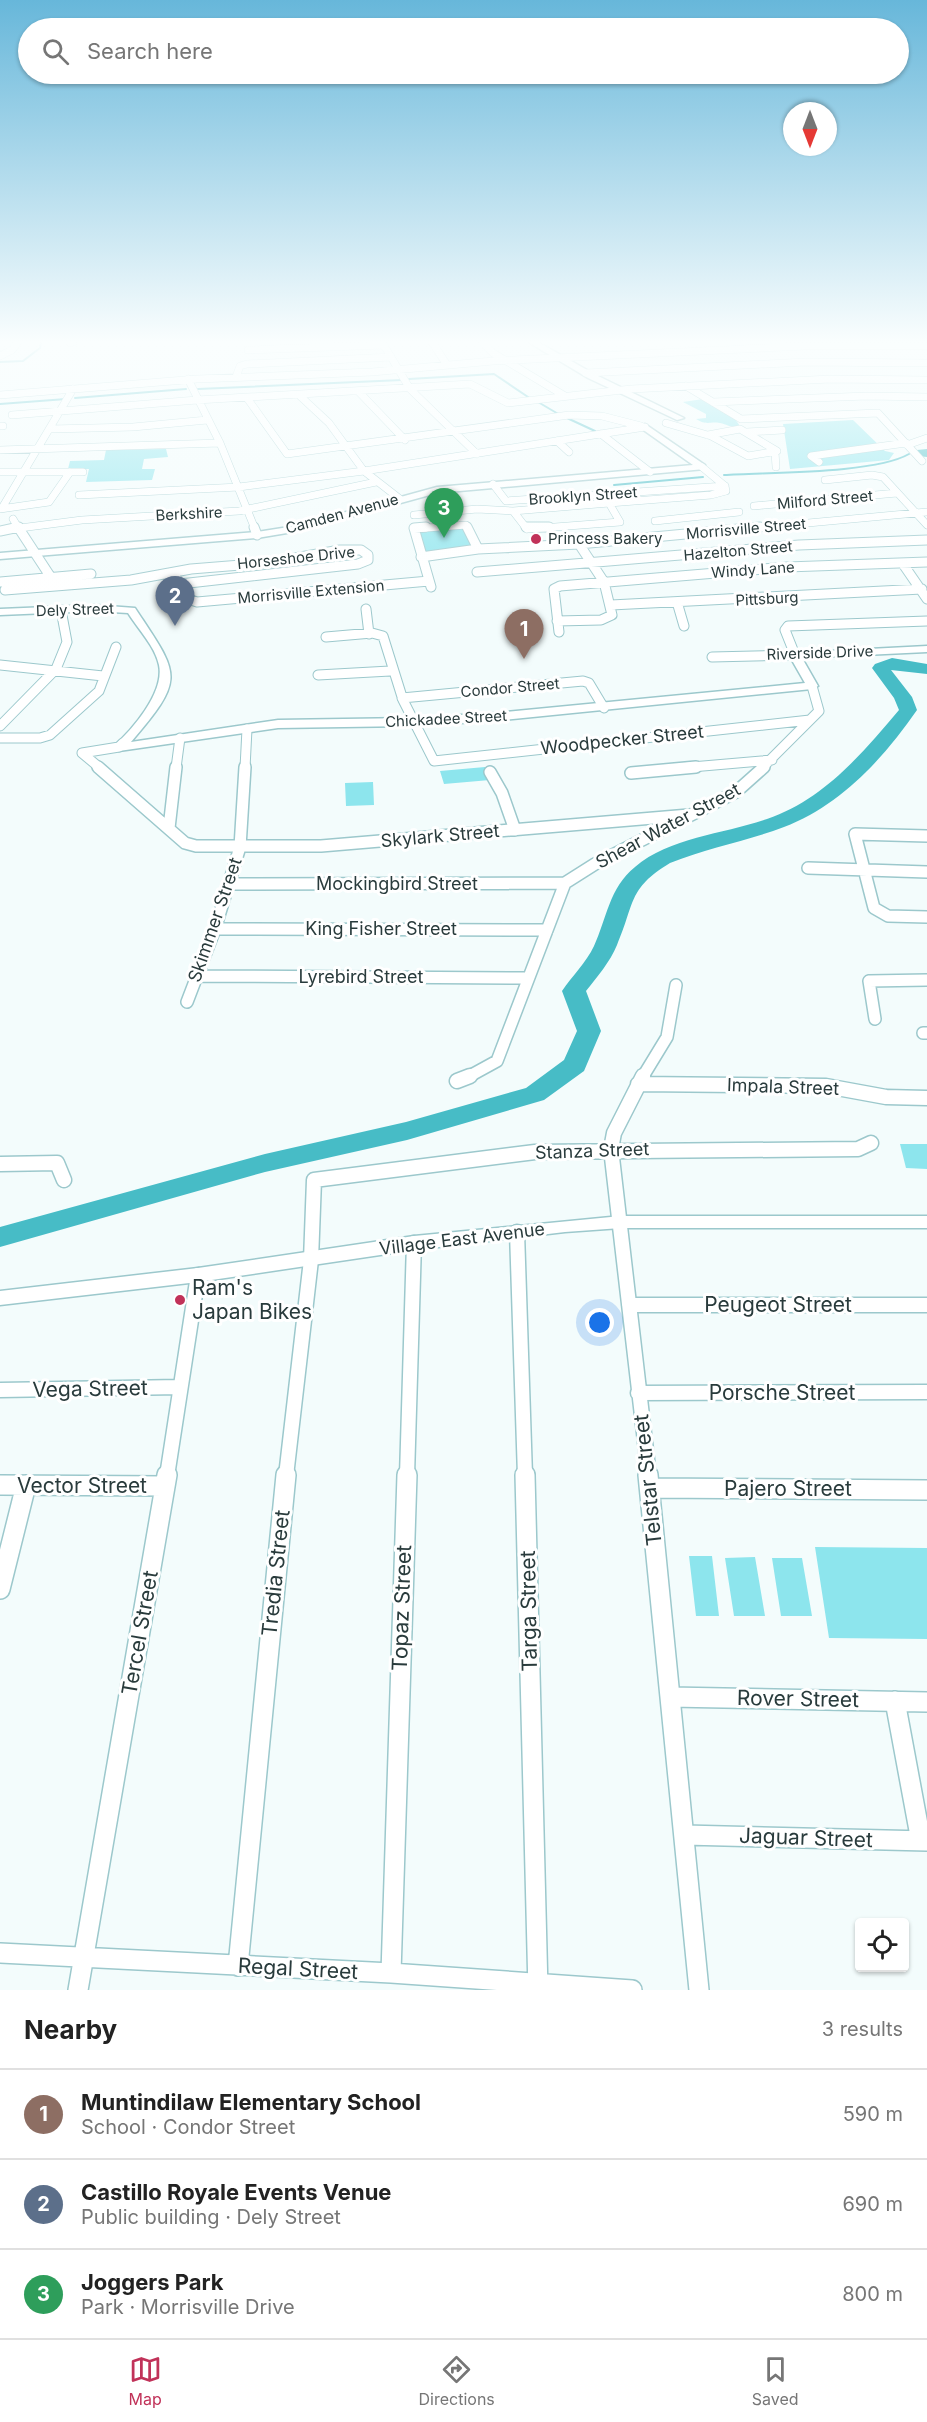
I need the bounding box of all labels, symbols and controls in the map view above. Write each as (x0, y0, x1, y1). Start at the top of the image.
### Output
search box (18, 18, 909, 84)
icon: search (39, 35, 72, 68)
text: Search here (87, 38, 213, 64)
north arrow (783, 102, 837, 156)
street label: Brooklyn Street (528, 482, 638, 509)
street label: Milford Street (776, 486, 874, 513)
pin: 3 (424, 488, 464, 538)
street label: Camden Avenue (283, 489, 400, 538)
street label: Berkshire (155, 502, 223, 525)
street label: Morrisville Street (685, 514, 807, 543)
place label: Princess Bakery (548, 529, 663, 548)
marker: Princess Bakery (529, 532, 543, 546)
street label: Hazelton Street (683, 536, 793, 565)
street label: Horseshoe Drive (236, 542, 356, 573)
street label: Windy Lane (711, 557, 795, 582)
pin: 2 (156, 576, 195, 626)
street label: Morrisville Extension (237, 576, 385, 607)
street label: Pittsburg (735, 587, 799, 610)
street label: Dely Street (36, 599, 115, 620)
pin: 1 (504, 610, 544, 659)
street label: Riverside Drive (766, 641, 874, 664)
street label: Condor Street (460, 674, 560, 701)
street label: Chickadee Street (385, 706, 507, 731)
street label: Woodpecker Street (539, 720, 705, 759)
street label: Shear Water Street (592, 779, 744, 873)
street label: Skylark Street (380, 820, 500, 851)
street label: Skimmer Street (183, 855, 246, 985)
street label: Mockingbird Street (316, 873, 478, 894)
street label: King Fisher Street (305, 918, 457, 939)
street label: Lyrebird Street (299, 966, 423, 987)
street label: Impala Street (727, 1074, 840, 1099)
street label: Stanza Street (535, 1138, 650, 1163)
street label: Village East Avenue (378, 1218, 546, 1259)
place label: Ram's Japan Bikes (192, 1275, 312, 1324)
street label: Peugeot Street (704, 1292, 852, 1317)
marker: Ram's Japan Bikes (173, 1293, 187, 1307)
your location (585, 1308, 614, 1337)
street label: Vega Street (32, 1375, 148, 1402)
street label: Porsche Street (709, 1380, 855, 1405)
street label: Telstar Street (628, 1413, 667, 1547)
street label: Vector Street (17, 1473, 147, 1498)
street label: Pajero Street (724, 1476, 852, 1501)
street label: Tredia Street (256, 1508, 295, 1637)
street label: Topaz Street (387, 1544, 416, 1671)
street label: Targa Street (515, 1550, 542, 1672)
street label: Tercel Street (116, 1568, 163, 1697)
street label: Rover Street (737, 1685, 859, 1712)
street label: Jaguar Street (739, 1823, 874, 1852)
map controls (855, 1918, 909, 1972)
button: locate (855, 1918, 909, 1972)
street label: Regal Street (237, 1953, 359, 1984)
text: Nearby (24, 2014, 117, 2045)
text: 3 results (822, 2017, 903, 2041)
text: Muntindilaw Elementary School (81, 2089, 421, 2115)
text: 1 (39, 2102, 48, 2126)
text: 590 m (843, 2102, 903, 2126)
text: School · Condor Street (81, 2115, 295, 2139)
text: Castillo Royale Events Venue (81, 2179, 391, 2205)
text: 2 (37, 2192, 50, 2216)
text: 690 m (842, 2192, 903, 2216)
text: Public building · Dely Street (81, 2205, 341, 2229)
text: Joggers Park (81, 2269, 224, 2295)
text: 3 (37, 2282, 50, 2306)
text: 800 m (842, 2282, 903, 2306)
text: Park · Morrisville Drive (81, 2295, 295, 2319)
tab: Map (128, 2353, 162, 2409)
tab: Directions (419, 2353, 495, 2409)
tab: Saved (752, 2353, 799, 2409)

